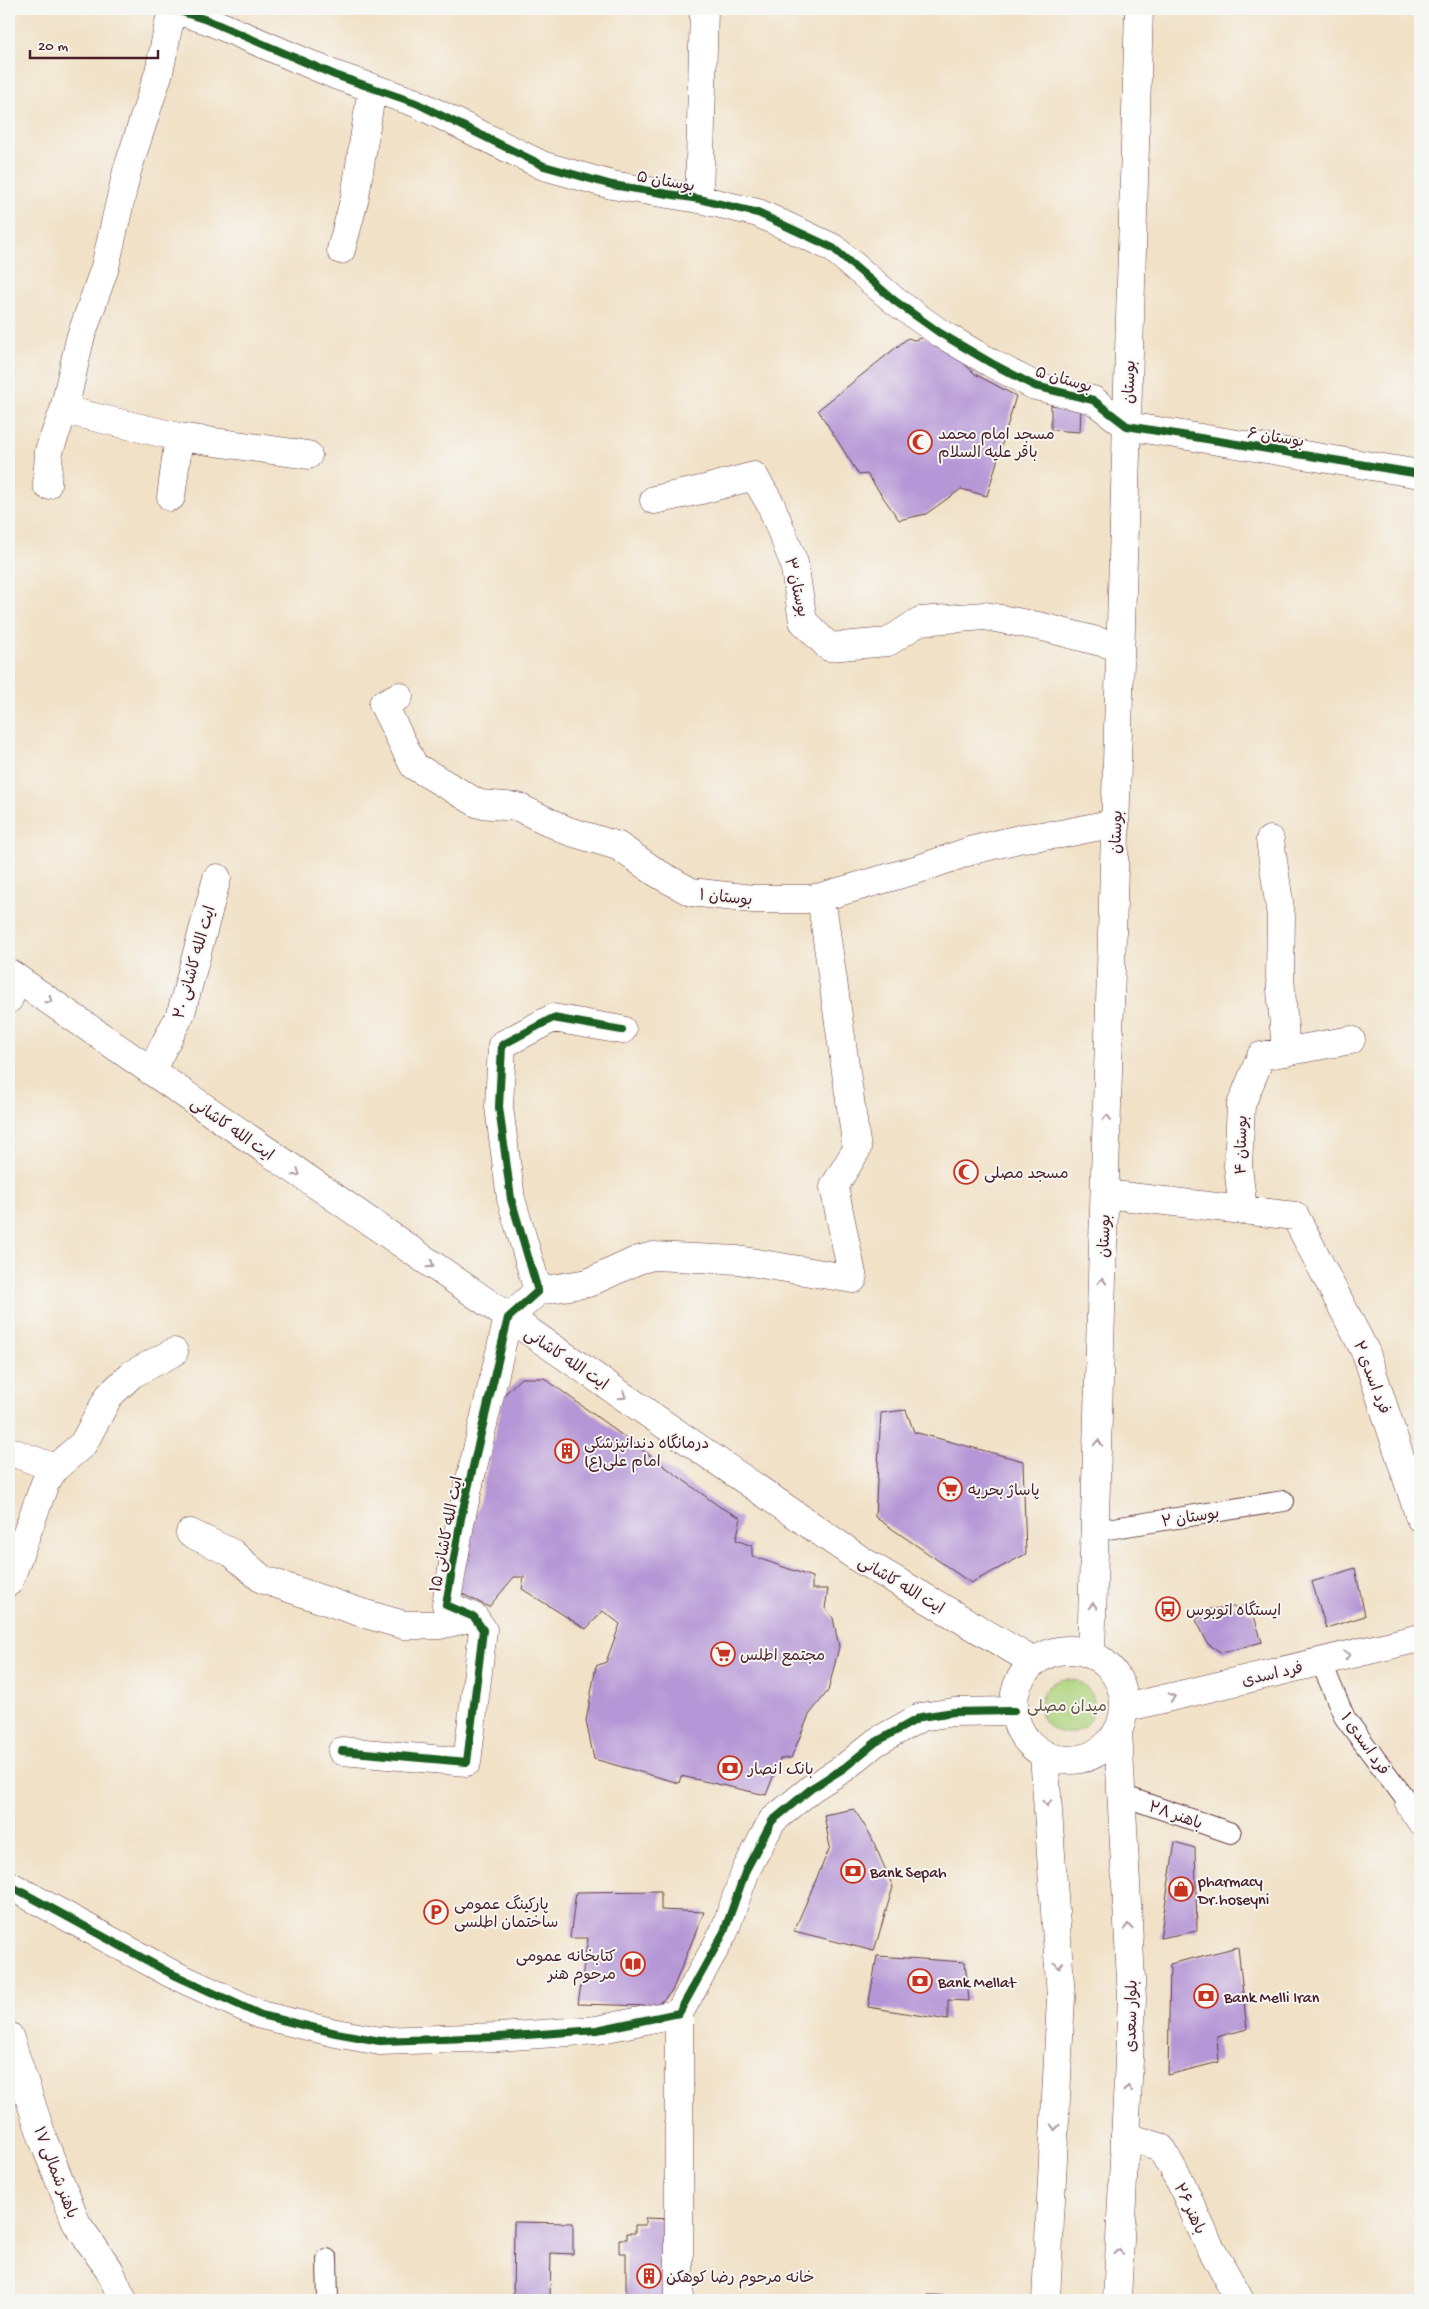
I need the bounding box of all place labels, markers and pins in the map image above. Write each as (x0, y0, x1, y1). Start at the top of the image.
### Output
place label: مسجد امام محمد باقر علیه السلام (938, 427, 1055, 464)
mosque icon: مسجد امام محمد باقر علیه السلام (907, 429, 933, 455)
mosque icon: مسجد مصلی (953, 1159, 979, 1185)
place label: مسجد مصلی (984, 1166, 1069, 1185)
place label: درمانگاه دندانپزشکی امام علی(ع) (584, 1433, 709, 1473)
building icon: درمانگاه دندانپزشکی امام علی(ع) (554, 1438, 580, 1464)
supermarket icon: پاساژ بحریه (937, 1476, 963, 1502)
place label: پاساژ بحریه (968, 1483, 1040, 1502)
bus stop icon: ایستگاه اتوبوس (1155, 1596, 1181, 1622)
place label: ایستگاه اتوبوس (1186, 1600, 1281, 1622)
supermarket icon: مجتمع اطلس (710, 1641, 736, 1667)
place label: مجتمع اطلس (740, 1648, 825, 1667)
bank icon: بانک انصار (717, 1755, 743, 1781)
place label: بانک انصار (746, 1761, 814, 1781)
bank icon: Bank Sepah (840, 1858, 866, 1884)
place label: Bank Sepah (869, 1865, 947, 1884)
place label: pharmacy Dr.hoseyni (1197, 1874, 1269, 1911)
shop icon: pharmacy Dr.hoseyni (1168, 1876, 1194, 1902)
place label: پارکینگ عمومی ساختمان اطلسی (454, 1894, 558, 1934)
parking icon: پارکینگ عمومی ساختمان اطلسی (423, 1899, 449, 1925)
place label: کتابخانه عمومی مرحوم هنر (516, 1949, 616, 1986)
library icon: کتابخانه عمومی مرحوم هنر (620, 1951, 646, 1977)
bank icon: Bank Mellat (907, 1968, 933, 1994)
place label: Bank Mellat (937, 1975, 1017, 1994)
bank icon: Bank Melli Iran (1193, 1983, 1219, 2009)
place label: Bank Melli Iran (1223, 1990, 1320, 2009)
building icon: خانه مرحوم رضا کوهکن (636, 2263, 662, 2289)
place label: خانه مرحوم رضا کوهکن (666, 2270, 814, 2289)

